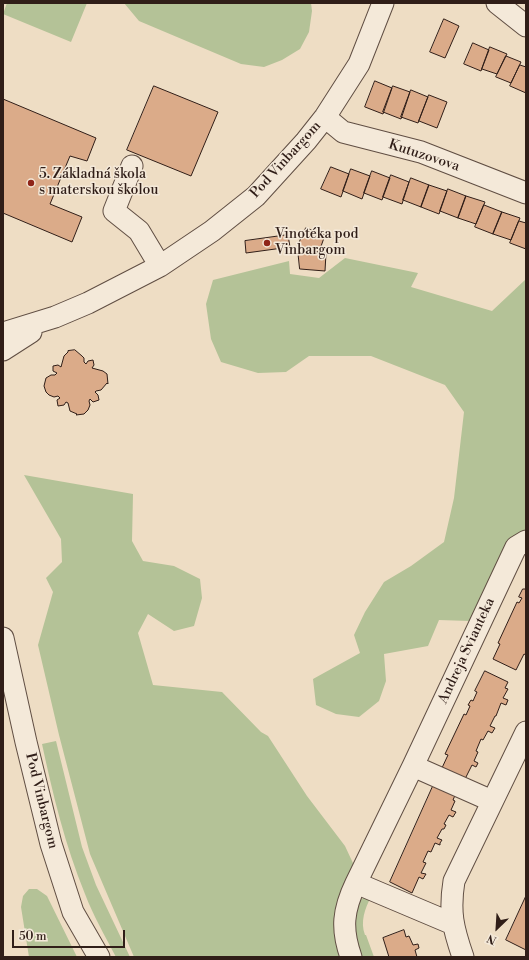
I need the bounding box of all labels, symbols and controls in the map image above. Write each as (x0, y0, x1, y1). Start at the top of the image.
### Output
street label: Pod Vinbargom (247, 118, 325, 202)
street label: Kutuzovova (386, 137, 462, 175)
place label: 5. Základná škola s materskou školou (39, 167, 158, 200)
marker: 5. Základná škola s materskou školou (26, 178, 36, 188)
place label: Vinotéka pod Vinbargom (275, 227, 358, 260)
marker: Vinotéka pod Vinbargom (262, 238, 272, 248)
street label: Andreja Svianteka (435, 595, 499, 707)
street label: Pod Vinbargom (21, 751, 61, 851)
north arrow (477, 908, 517, 948)
scale bar (14, 922, 127, 948)
text: 50 m (19, 929, 47, 944)
text: N (485, 931, 499, 947)

